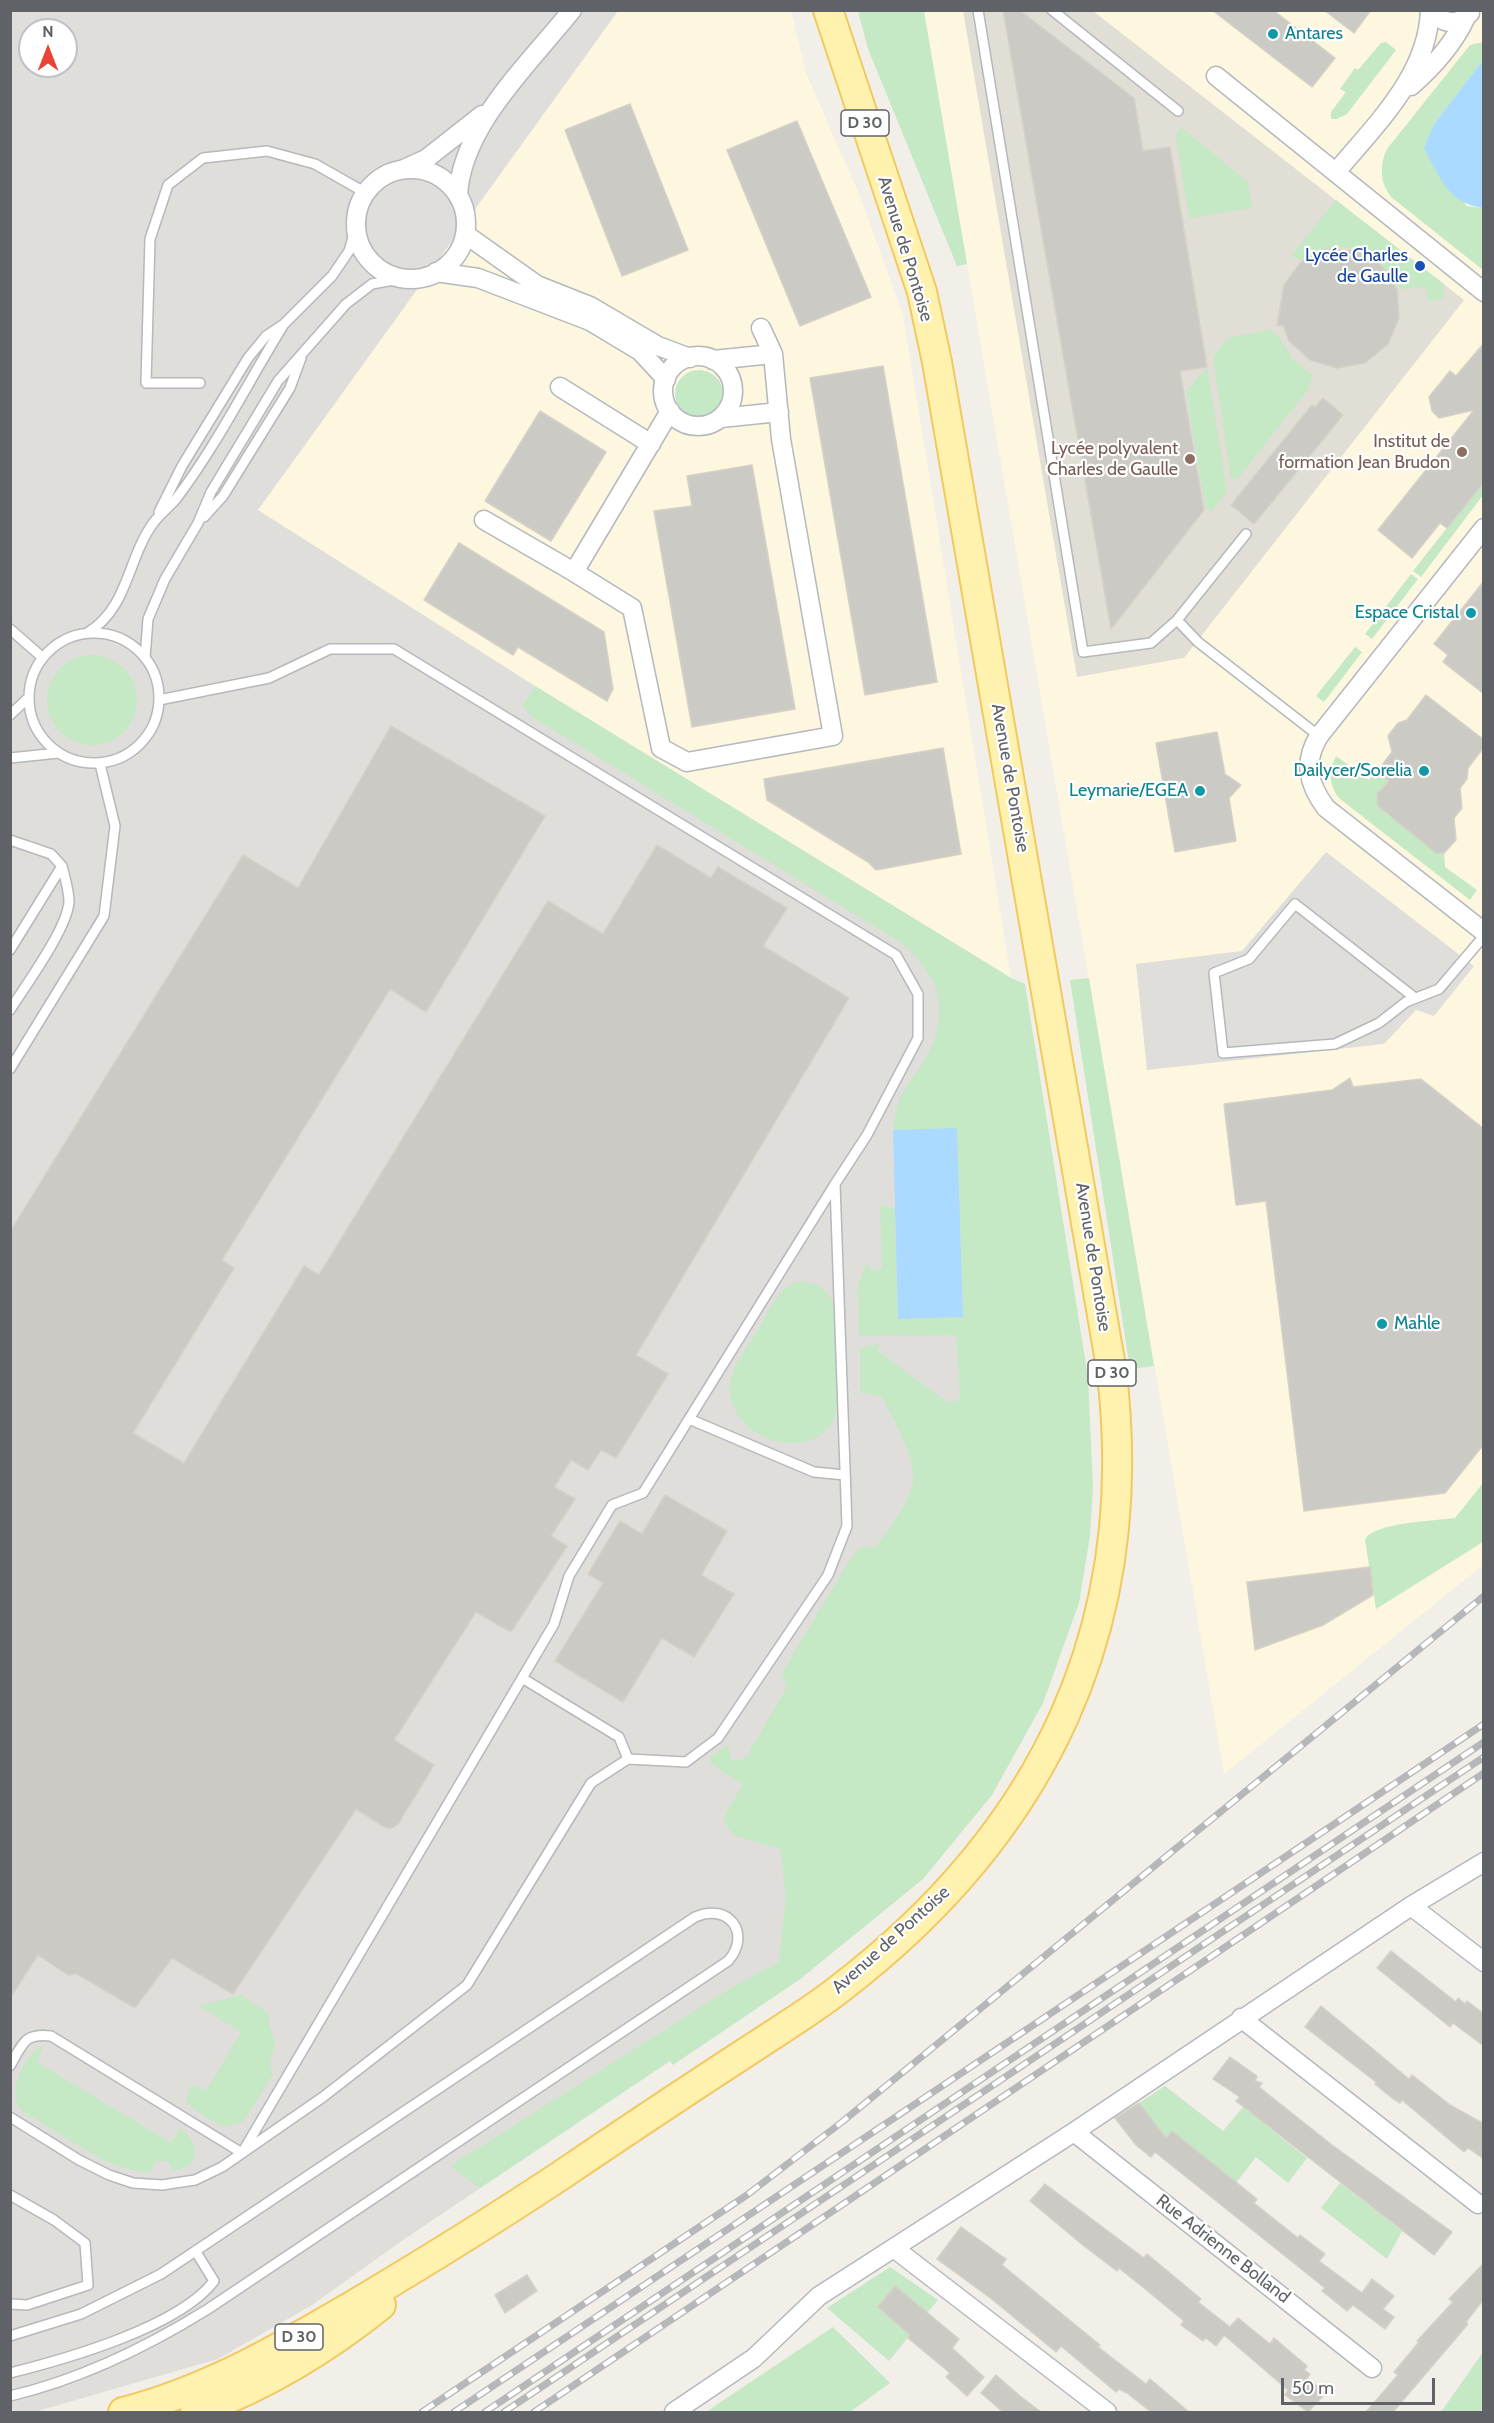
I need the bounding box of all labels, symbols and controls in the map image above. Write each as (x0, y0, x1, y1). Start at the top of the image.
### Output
north arrow (18, 18, 78, 78)
text: N (42, 22, 54, 41)
place label: Antares (1285, 23, 1343, 45)
marker: Antares (1266, 27, 1280, 41)
road number: D 30 (841, 110, 889, 136)
street label: Avenue de Pontoise (873, 174, 937, 324)
place label: Lycée Charles de Gaulle (1305, 245, 1408, 288)
marker: Lycée Charles de Gaulle (1413, 259, 1427, 273)
place label: Institut de formation Jean Brudon (1278, 431, 1450, 474)
place label: Lycée polyvalent Charles de Gaulle (1047, 438, 1178, 480)
marker: Institut de formation Jean Brudon (1455, 445, 1469, 459)
marker: Lycée polyvalent Charles de Gaulle (1183, 452, 1197, 466)
place label: Espace Cristal (1355, 602, 1459, 624)
marker: Espace Cristal (1464, 606, 1478, 620)
street label: Avenue de Pontoise (986, 702, 1034, 854)
place label: Dailycer/Sorelia (1294, 760, 1412, 782)
marker: Dailycer/Sorelia (1417, 764, 1431, 778)
place label: Leymarie/EGEA (1069, 780, 1188, 802)
marker: Leymarie/EGEA (1193, 784, 1207, 798)
street label: Avenue de Pontoise (1071, 1181, 1115, 1333)
place label: Mahle (1394, 1313, 1440, 1335)
marker: Mahle (1375, 1317, 1389, 1331)
road number: D 30 (1088, 1360, 1136, 1386)
street label: Avenue de Pontoise (828, 1882, 954, 1998)
street label: Rue Adrienne Bolland (1152, 2190, 1294, 2308)
road number: D 30 (275, 2324, 323, 2350)
scale bar (1284, 2366, 1438, 2404)
text: 50 m (1292, 2377, 1334, 2399)

